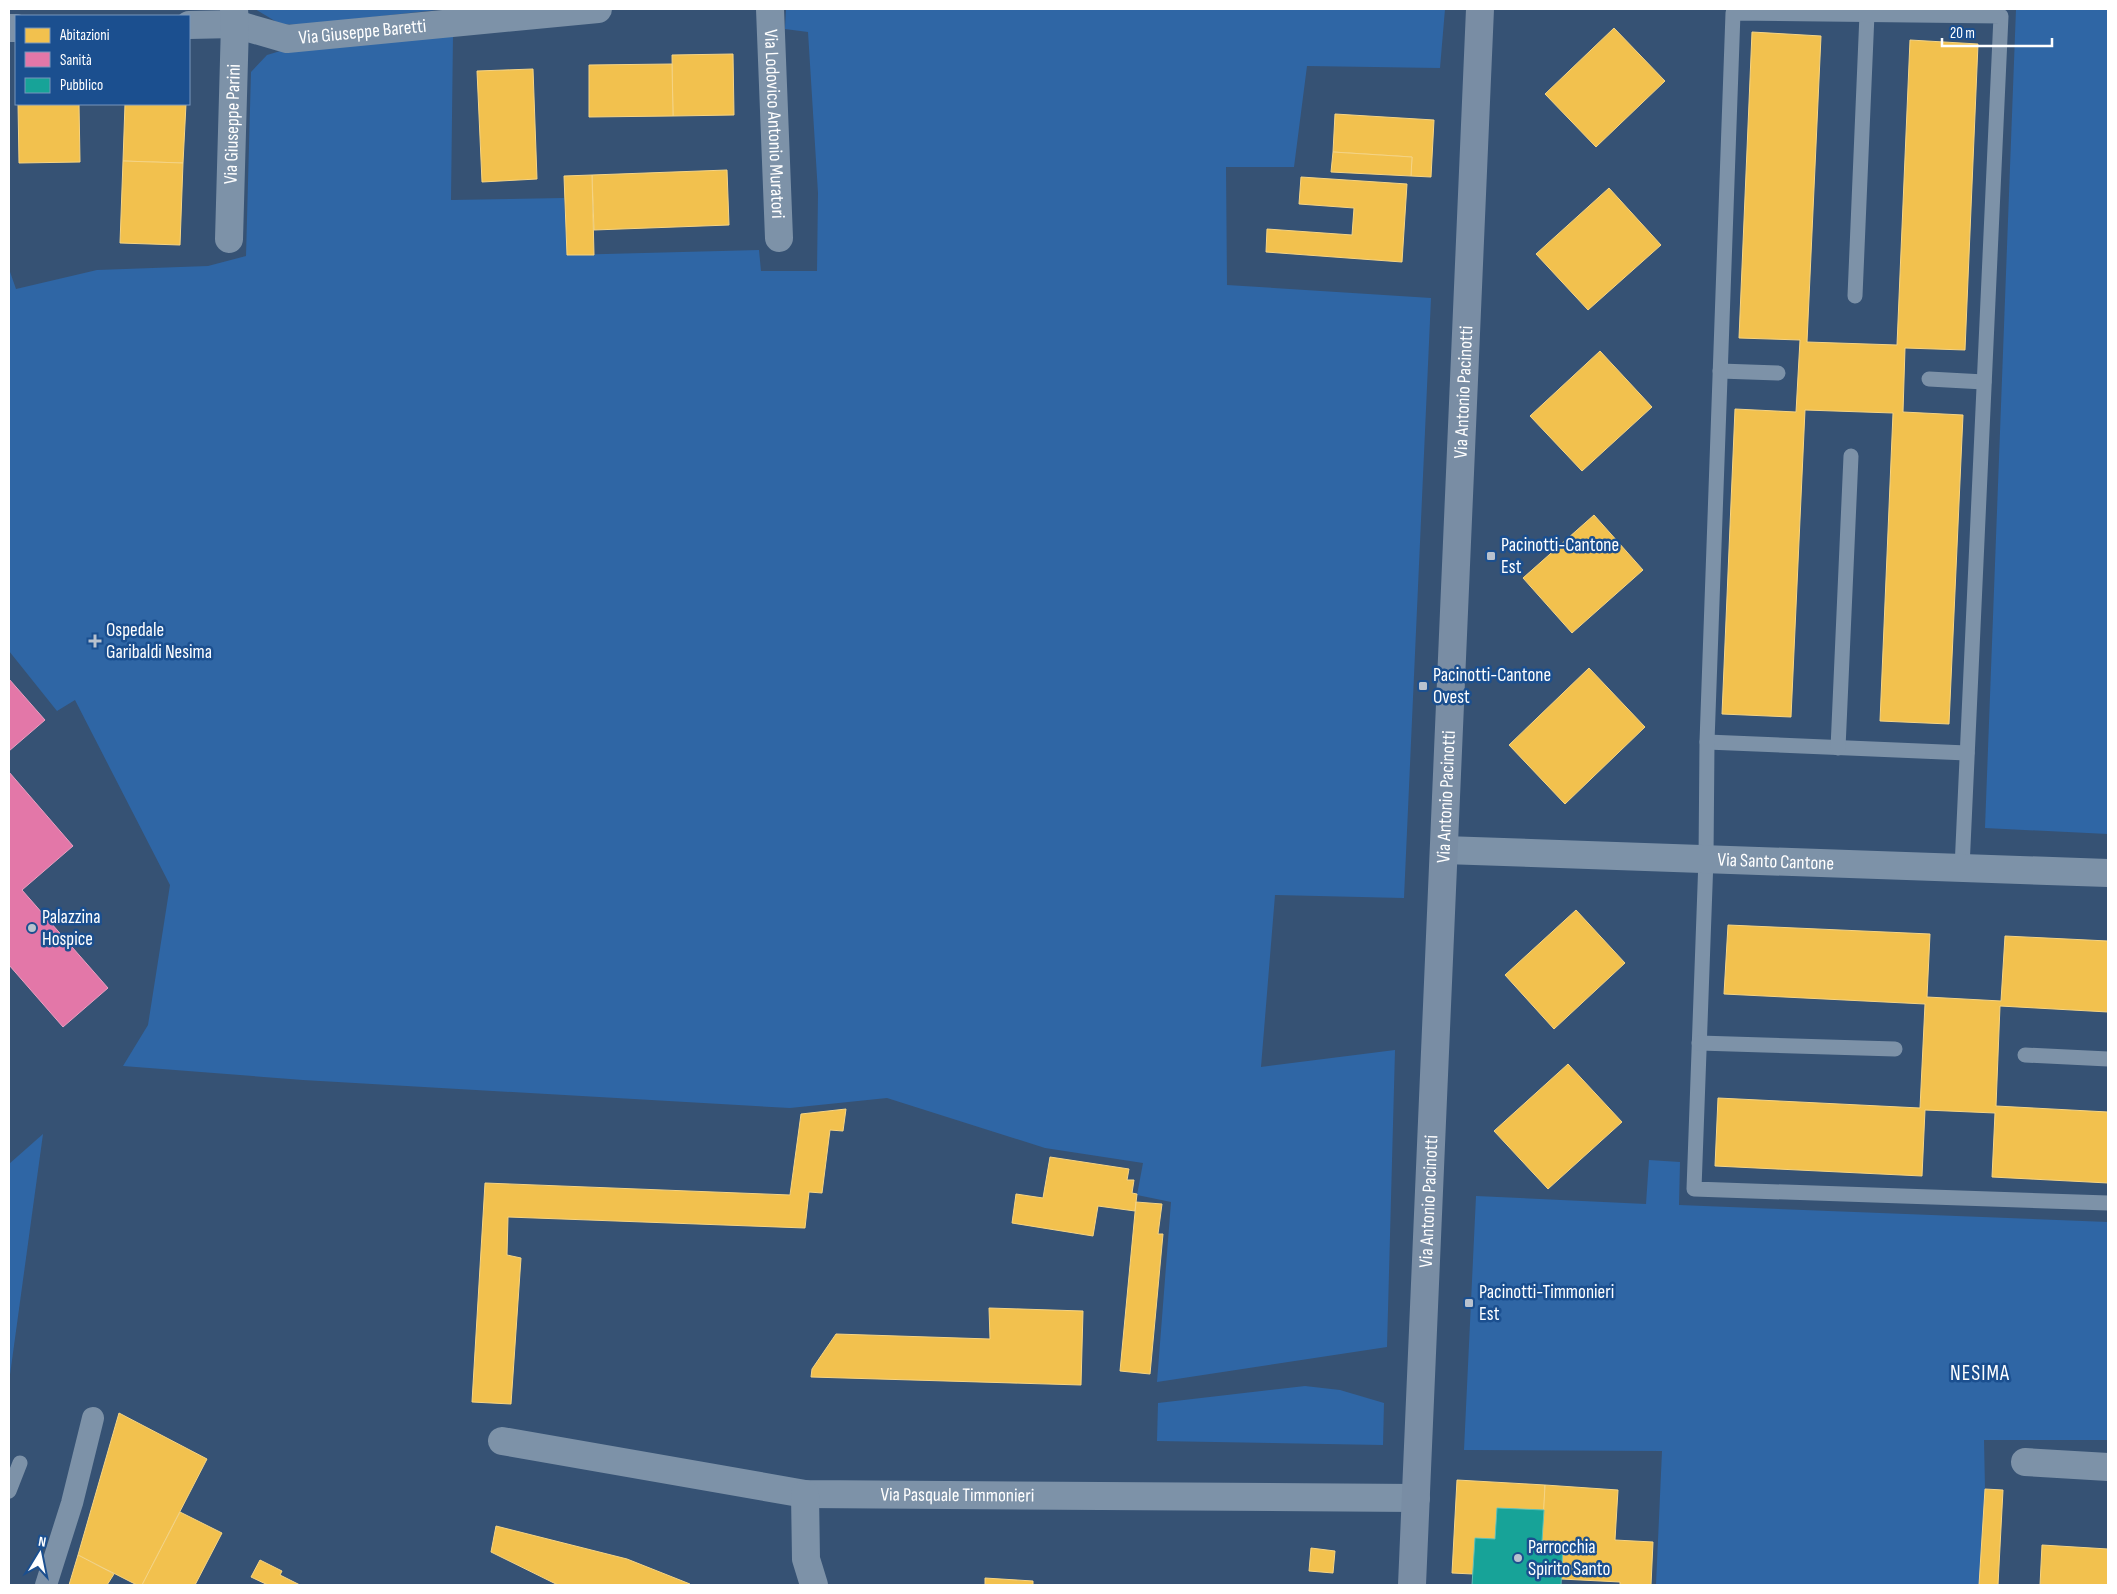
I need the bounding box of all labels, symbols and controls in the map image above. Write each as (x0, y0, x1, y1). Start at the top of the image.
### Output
street label: Via Giuseppe Baretti (298, 14, 427, 49)
legend (15, 15, 190, 105)
scale bar (1942, 15, 2052, 47)
text: 20 m (1950, 24, 1975, 43)
text: Abitazioni (59, 26, 110, 45)
street label: Via Lodovico Antonio Muratori (759, 29, 790, 219)
text: Sanità (60, 51, 92, 70)
street label: Via Giuseppe Parini (219, 64, 245, 184)
text: Pubblico (60, 76, 103, 95)
street label: Via Antonio Pacinotti (1449, 325, 1478, 459)
place label: Pacinotti-Cantone Est (1501, 534, 1619, 579)
marker: Pacinotti-Cantone Est (1485, 550, 1497, 562)
place label: Ospedale Garibaldi Nesima (106, 619, 212, 664)
marker: Ospedale Garibaldi Nesima (88, 634, 102, 648)
place label: Pacinotti-Cantone Ovest (1433, 664, 1551, 709)
marker: Pacinotti-Cantone Ovest (1417, 680, 1429, 692)
street label: Via Antonio Pacinotti (1432, 730, 1460, 864)
street label: Via Santo Cantone (1717, 848, 1834, 875)
place label: Palazzina Hospice (42, 906, 101, 951)
marker: Palazzina Hospice (26, 922, 38, 934)
street label: Via Antonio Pacinotti (1414, 1135, 1443, 1268)
place label: Pacinotti-Timmonieri Est (1479, 1281, 1614, 1326)
marker: Pacinotti-Timmonieri Est (1463, 1297, 1475, 1309)
district label: NESIMA (1950, 1361, 2010, 1386)
street label: Via Pasquale Timmonieri (880, 1483, 1034, 1507)
north arrow (15, 1529, 65, 1579)
text: N (37, 1533, 47, 1551)
place label: Parrocchia Spirito Santo (1528, 1536, 1610, 1581)
marker: Parrocchia Spirito Santo (1512, 1552, 1524, 1564)

